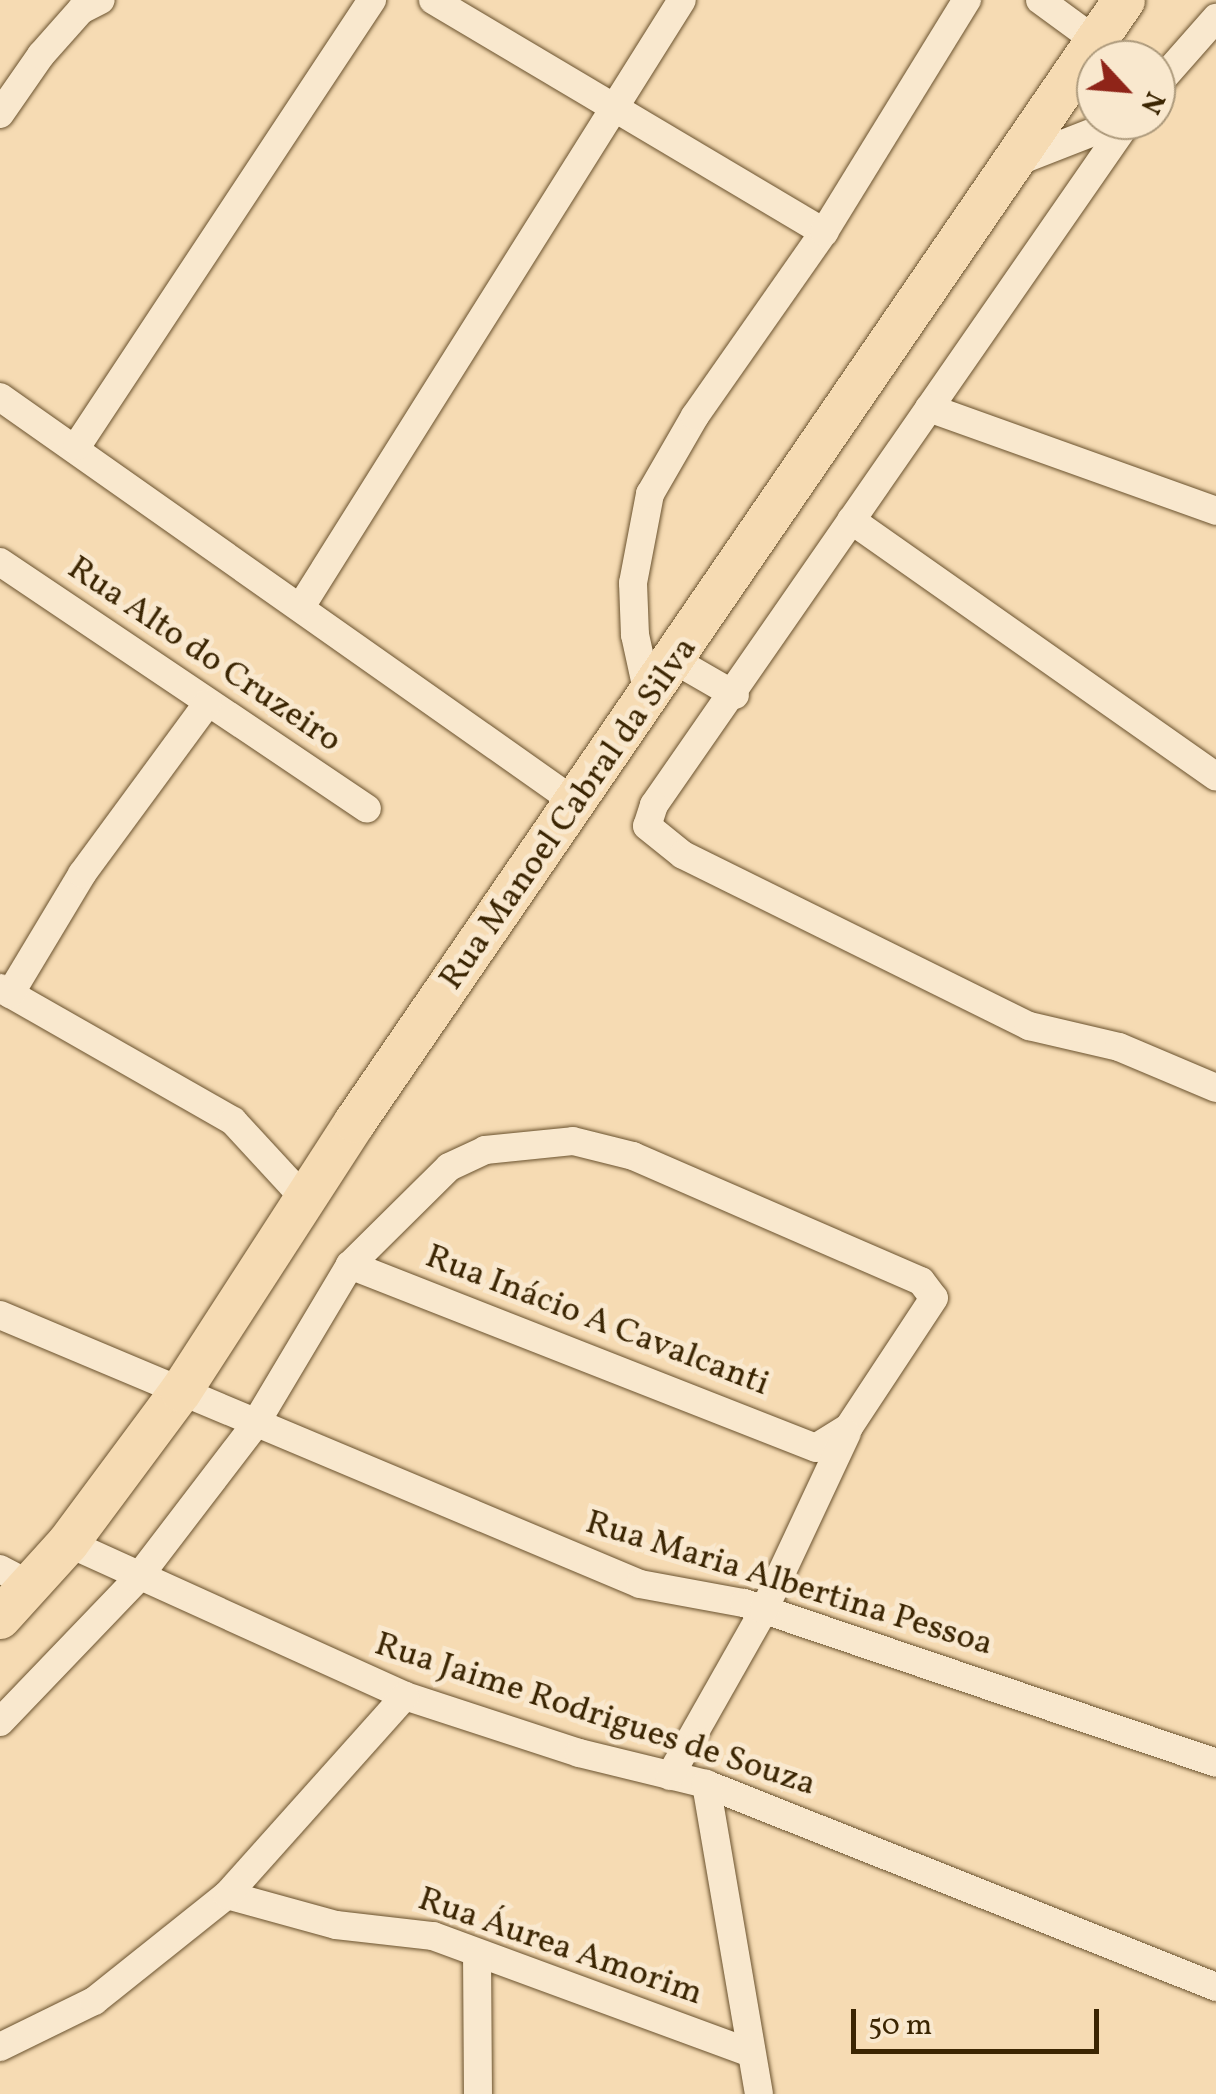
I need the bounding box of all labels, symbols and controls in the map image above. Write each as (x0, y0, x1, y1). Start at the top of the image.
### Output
north arrow (1076, 40, 1176, 140)
text: N (1130, 85, 1174, 120)
street label: Rua Alto do Cruzeiro (59, 548, 349, 762)
street label: Rua Manoel Cabral da Silva (431, 629, 707, 999)
street label: Rua Inácio A Cavalcanti (419, 1236, 775, 1406)
street label: Rua Maria Albertina Pessoa (580, 1502, 998, 1666)
street label: Rua Jaime Rodrigues de Souza (369, 1624, 821, 1806)
street label: Rua Áurea Amorim (412, 1879, 708, 2015)
scale bar (856, 1989, 1104, 2051)
text: 50 m (868, 2005, 932, 2047)

